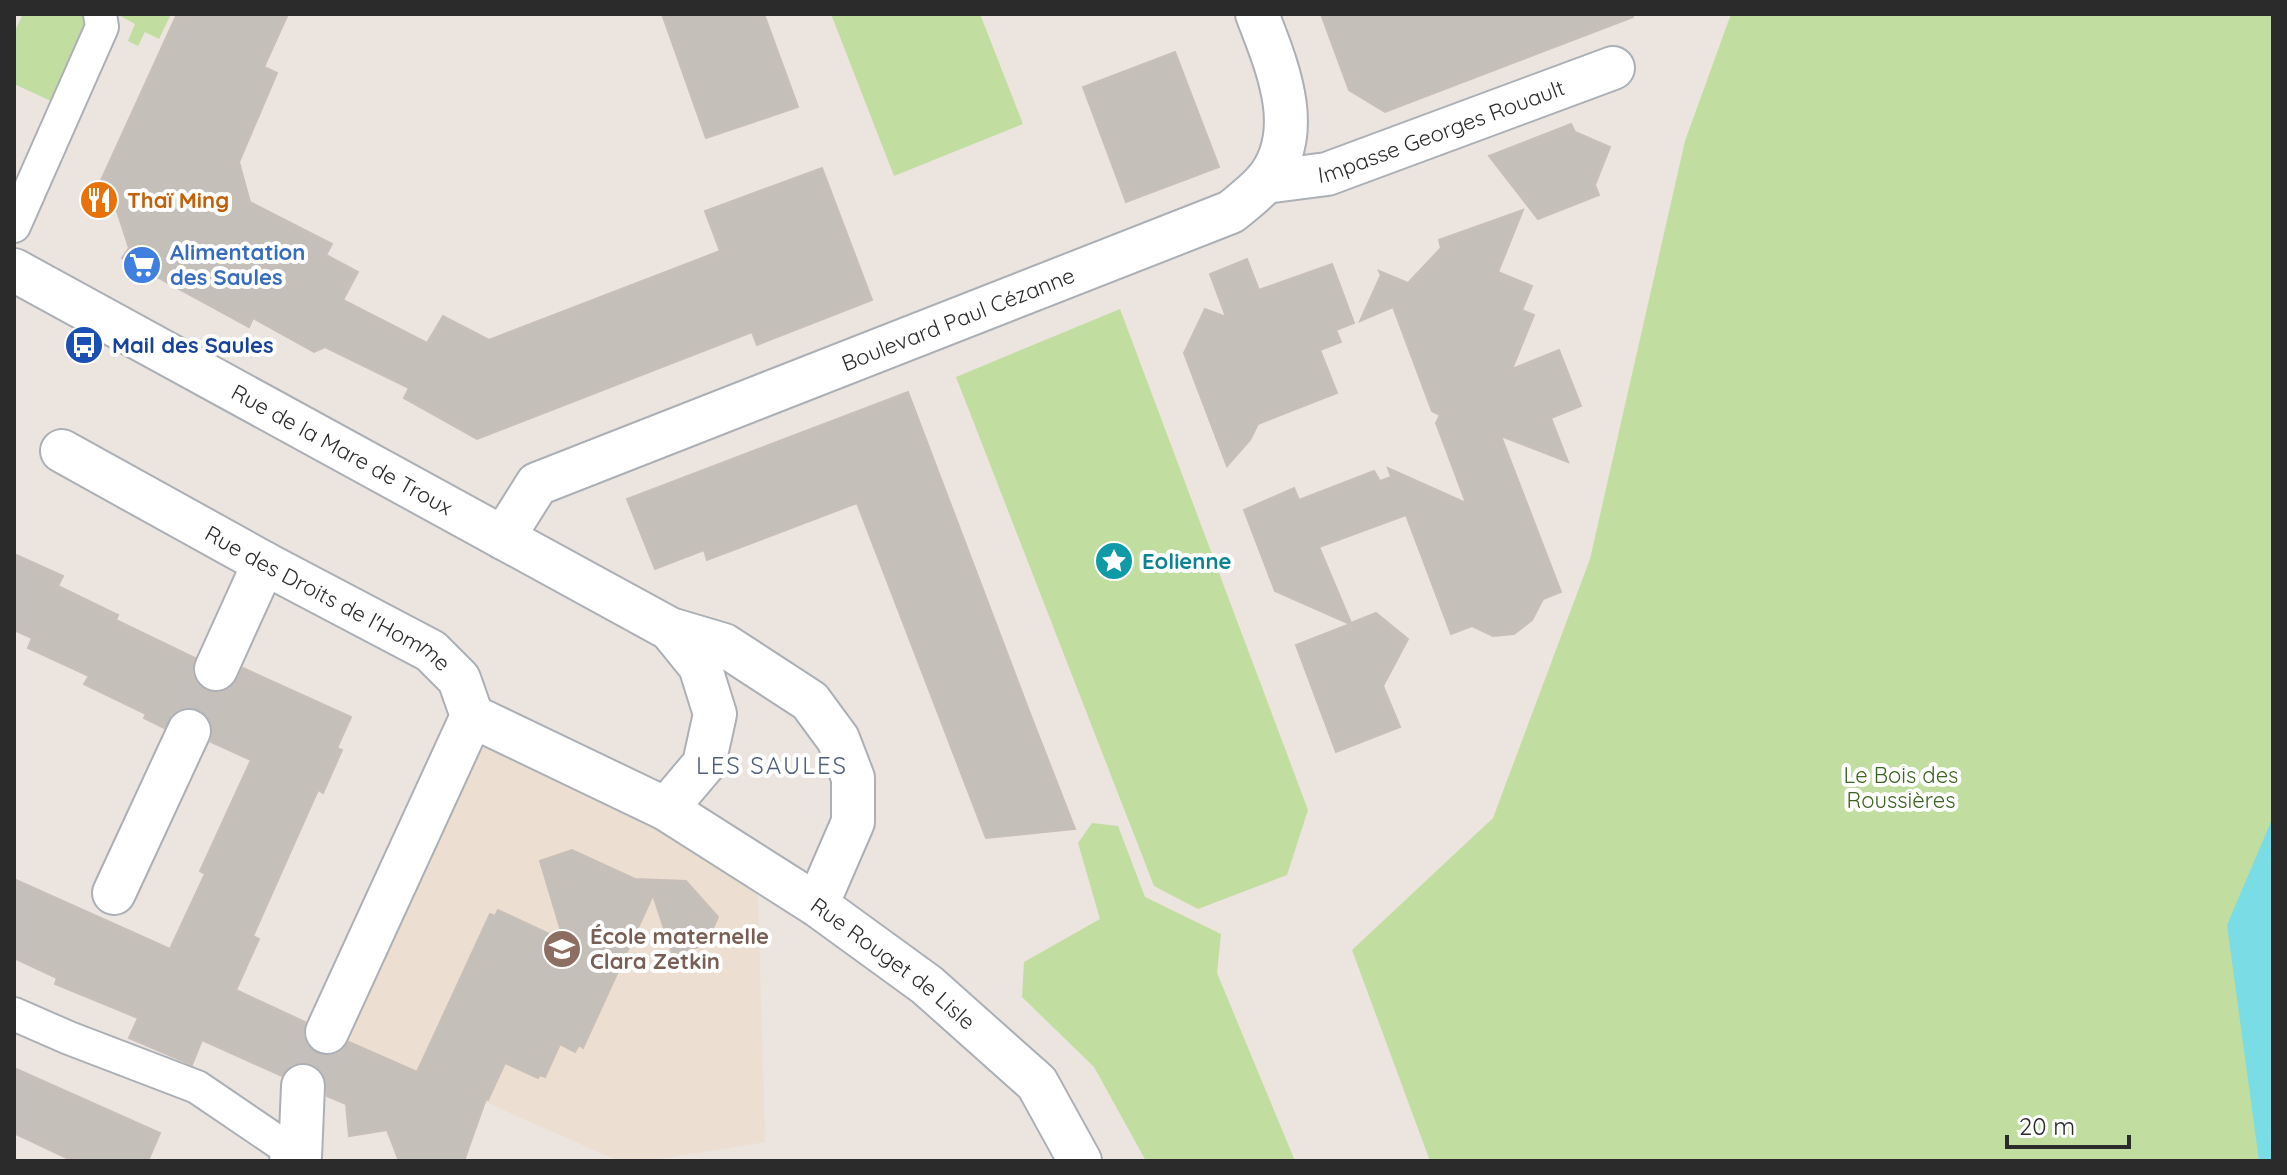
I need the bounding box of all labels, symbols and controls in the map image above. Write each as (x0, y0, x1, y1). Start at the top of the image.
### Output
street label: Impasse Georges Rouault (1316, 73, 1568, 189)
restaurant icon: Thaï Ming (78, 179, 120, 221)
place label: Thaï Ming (127, 186, 229, 214)
place label: Alimentation des Saules (170, 238, 305, 291)
supermarket icon: Alimentation des Saules (121, 244, 163, 286)
street label: Boulevard Paul Cézanne (837, 261, 1079, 377)
bus stop icon: Mail des Saules (63, 324, 105, 366)
place label: Mail des Saules (112, 331, 274, 359)
street label: Rue de la Mare de Troux (227, 378, 458, 521)
street label: Rue des Droits de l'Homme (200, 519, 457, 677)
place icon: Eolienne (1093, 540, 1135, 582)
place label: Eolienne (1142, 547, 1232, 575)
district label: LES SAULES (696, 750, 848, 780)
park label: Le Bois des Roussières (1844, 761, 1958, 814)
street label: Rue Rouget de Lisle (805, 891, 981, 1036)
place label: École maternelle Clara Zetkin (590, 922, 769, 975)
school or university icon: École maternelle Clara Zetkin (541, 928, 583, 970)
scale bar (2007, 1099, 2129, 1149)
text: 20 m (2019, 1111, 2075, 1141)

